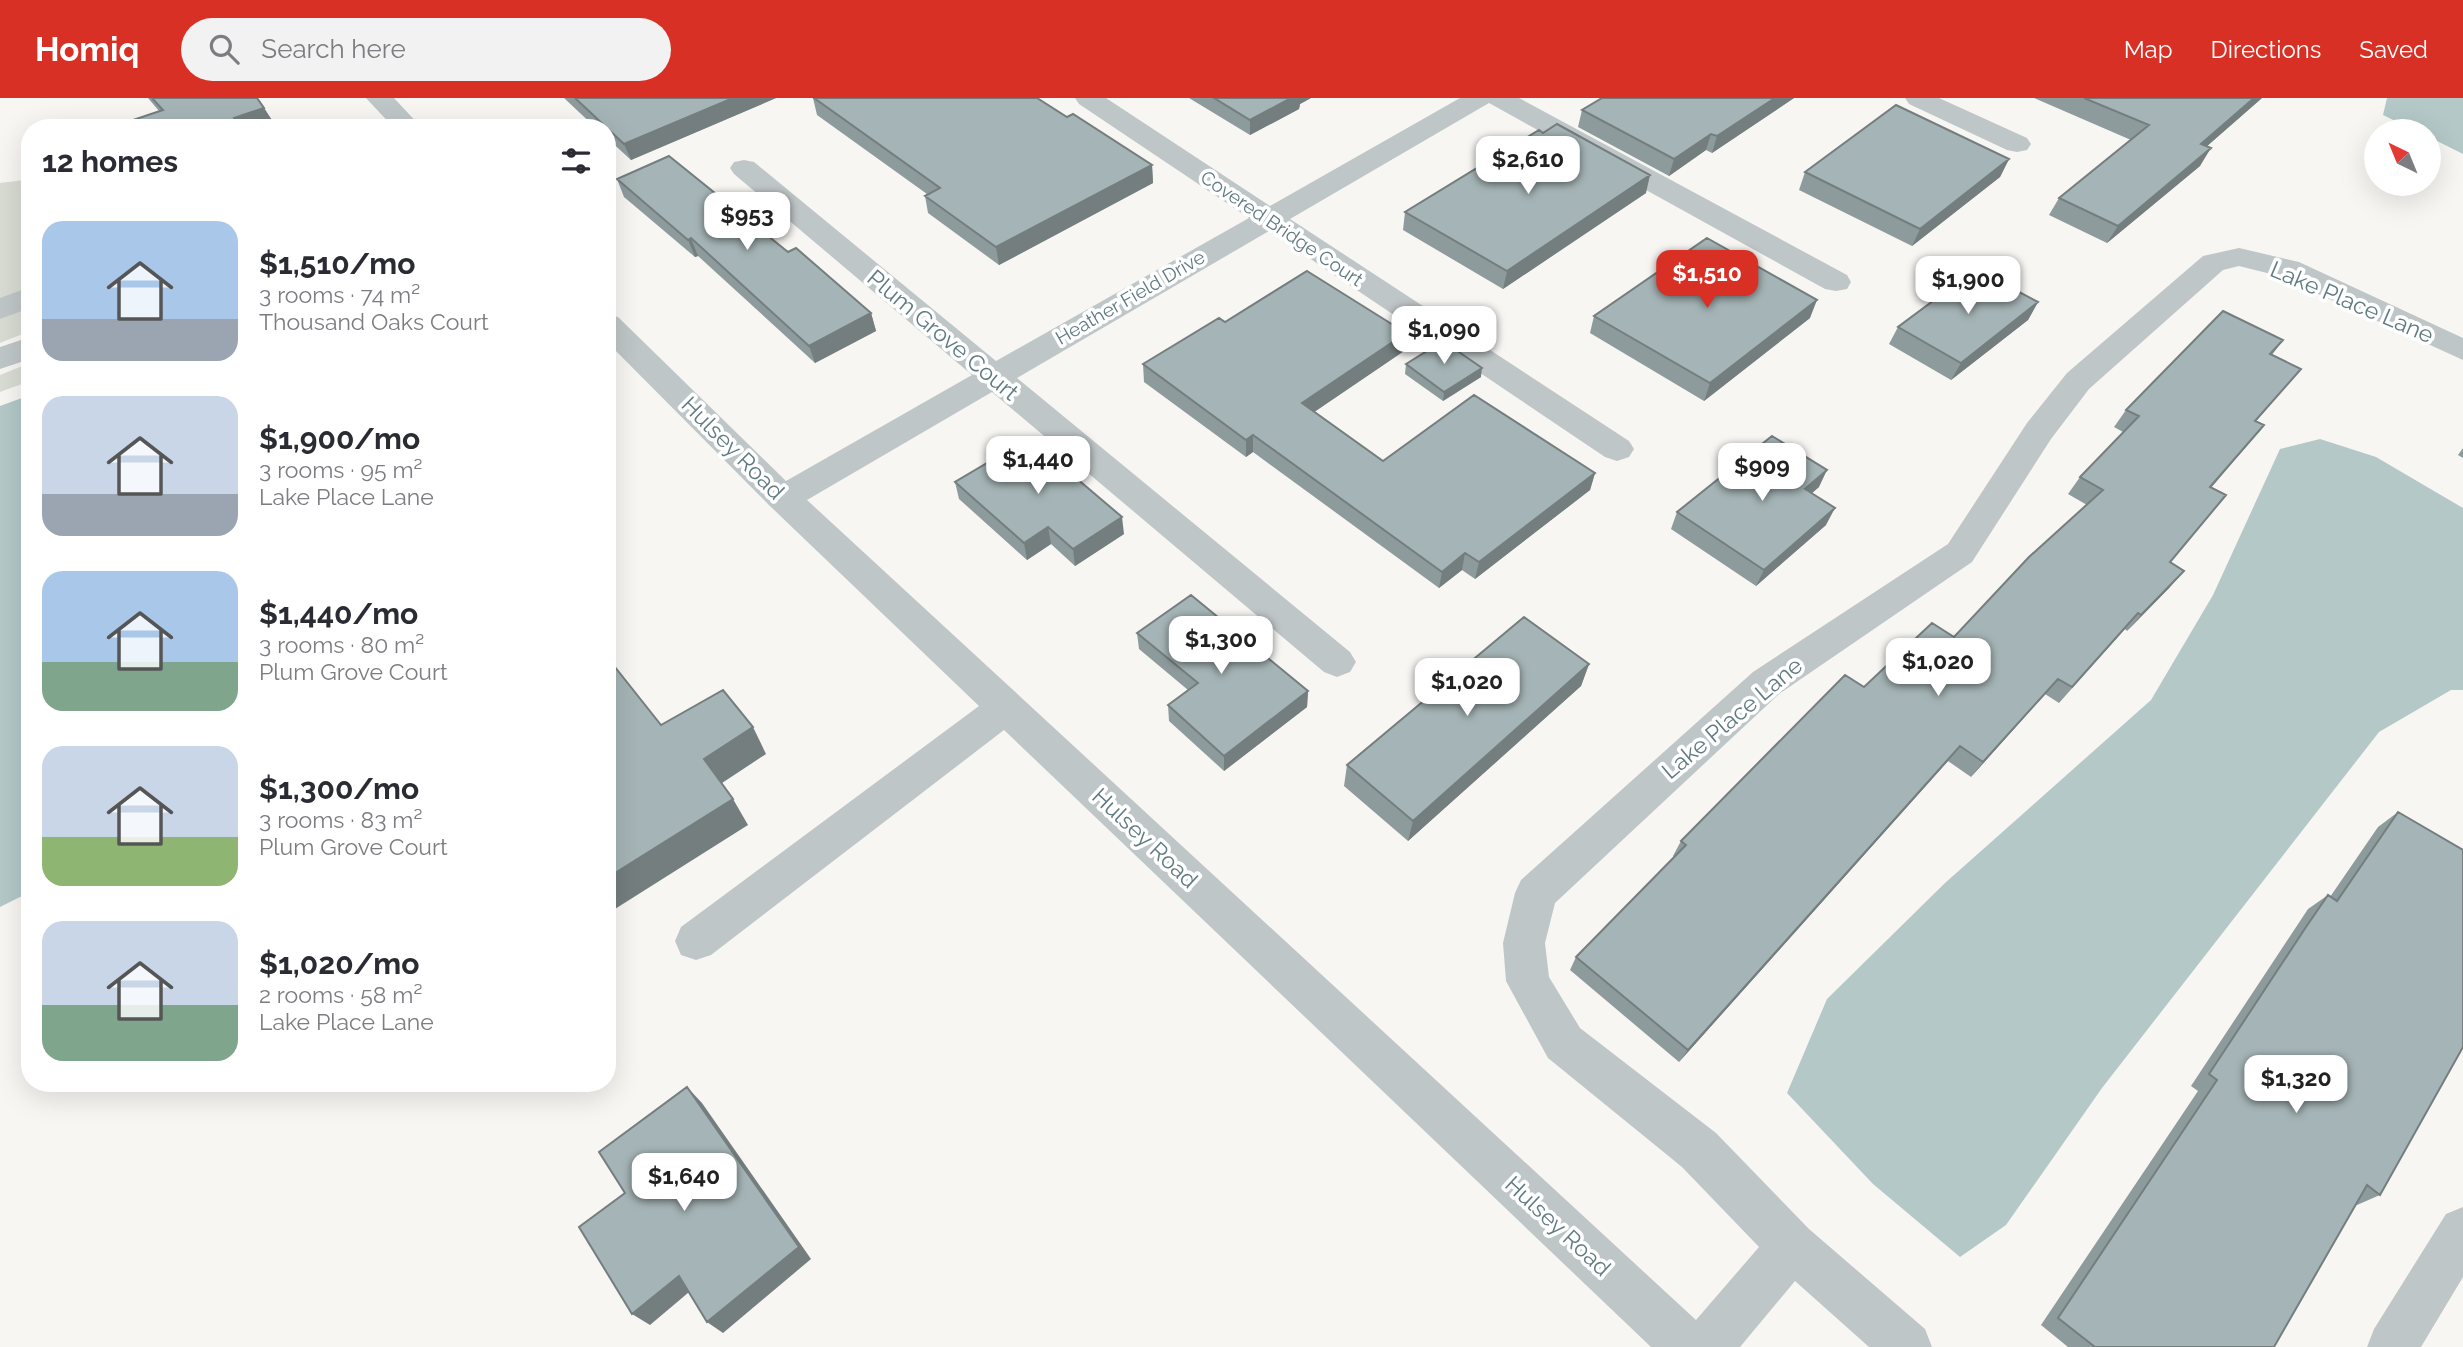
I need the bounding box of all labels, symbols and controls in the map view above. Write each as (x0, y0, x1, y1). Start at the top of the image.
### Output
search box (181, 18, 671, 81)
text: Homiq (35, 30, 139, 69)
icon: search (205, 30, 243, 68)
text: Search here (261, 34, 406, 64)
text: Map (2124, 35, 2173, 64)
text: Directions (2211, 35, 2321, 64)
text: Saved (2359, 35, 2428, 64)
north arrow (2364, 119, 2441, 196)
map controls (2364, 119, 2441, 196)
pin: $2,610 (1471, 136, 1585, 196)
icon: filters (557, 142, 595, 180)
text: 12 homes (42, 144, 178, 179)
text: $2,610 (1492, 145, 1564, 172)
street label: Covered Bridge Court (1197, 166, 1368, 291)
pin: $953 (706, 192, 788, 252)
text: $953 (720, 201, 774, 228)
street label: Heather Field Drive (1051, 245, 1209, 349)
text: $1,510/mo (259, 246, 415, 281)
icon: home (98, 249, 182, 333)
pin: $1,510 (1650, 250, 1764, 310)
street label: Lake Place Lane (2267, 255, 2438, 348)
pin: $1,900 (1911, 256, 2025, 316)
text: $1,510 (1672, 259, 1742, 286)
street label: Plum Grove Court (862, 264, 1025, 406)
text: $1,900 (1931, 265, 2005, 292)
text: 3 rooms · 74 m² (259, 281, 420, 308)
pin: $1,090 (1387, 306, 1501, 366)
text: Thousand Oaks Court (259, 308, 489, 335)
text: $1,090 (1407, 315, 1481, 342)
street label: Hulsey Road (676, 391, 790, 505)
text: $1,900/mo (259, 421, 420, 456)
icon: home (98, 424, 182, 508)
pin: $1,440 (981, 436, 1095, 496)
pin: $909 (1721, 444, 1803, 503)
text: $1,440 (1002, 445, 1074, 472)
text: $909 (1734, 452, 1790, 479)
text: 3 rooms · 95 m² (259, 456, 422, 483)
text: Lake Place Lane (259, 483, 434, 510)
text: $1,440/mo (259, 596, 418, 631)
icon: home (98, 599, 182, 683)
pin: $1,300 (1164, 616, 1278, 676)
text: $1,300 (1185, 625, 1257, 652)
text: 3 rooms · 80 m² (259, 631, 424, 658)
pin: $1,020 (1881, 638, 1995, 698)
text: $1,020 (1902, 647, 1974, 674)
street label: Lake Place Lane (1656, 651, 1807, 784)
text: Plum Grove Court (259, 658, 448, 685)
pin: $1,020 (1410, 658, 1524, 718)
text: $1,020 (1431, 667, 1503, 694)
text: $1,300/mo (259, 771, 419, 806)
icon: home (98, 774, 182, 858)
street label: Hulsey Road (1087, 782, 1204, 893)
text: 3 rooms · 83 m² (259, 806, 422, 833)
text: Plum Grove Court (259, 833, 448, 860)
text: $1,020/mo (259, 946, 419, 981)
icon: home (98, 949, 182, 1033)
text: 2 rooms · 58 m² (259, 981, 422, 1008)
text: Lake Place Lane (259, 1008, 434, 1035)
pin: $1,320 (2239, 1056, 2353, 1115)
text: $1,320 (2260, 1064, 2332, 1091)
pin: $1,640 (627, 1154, 741, 1213)
text: $1,640 (648, 1162, 720, 1189)
street label: Hulsey Road (1500, 1170, 1617, 1281)

